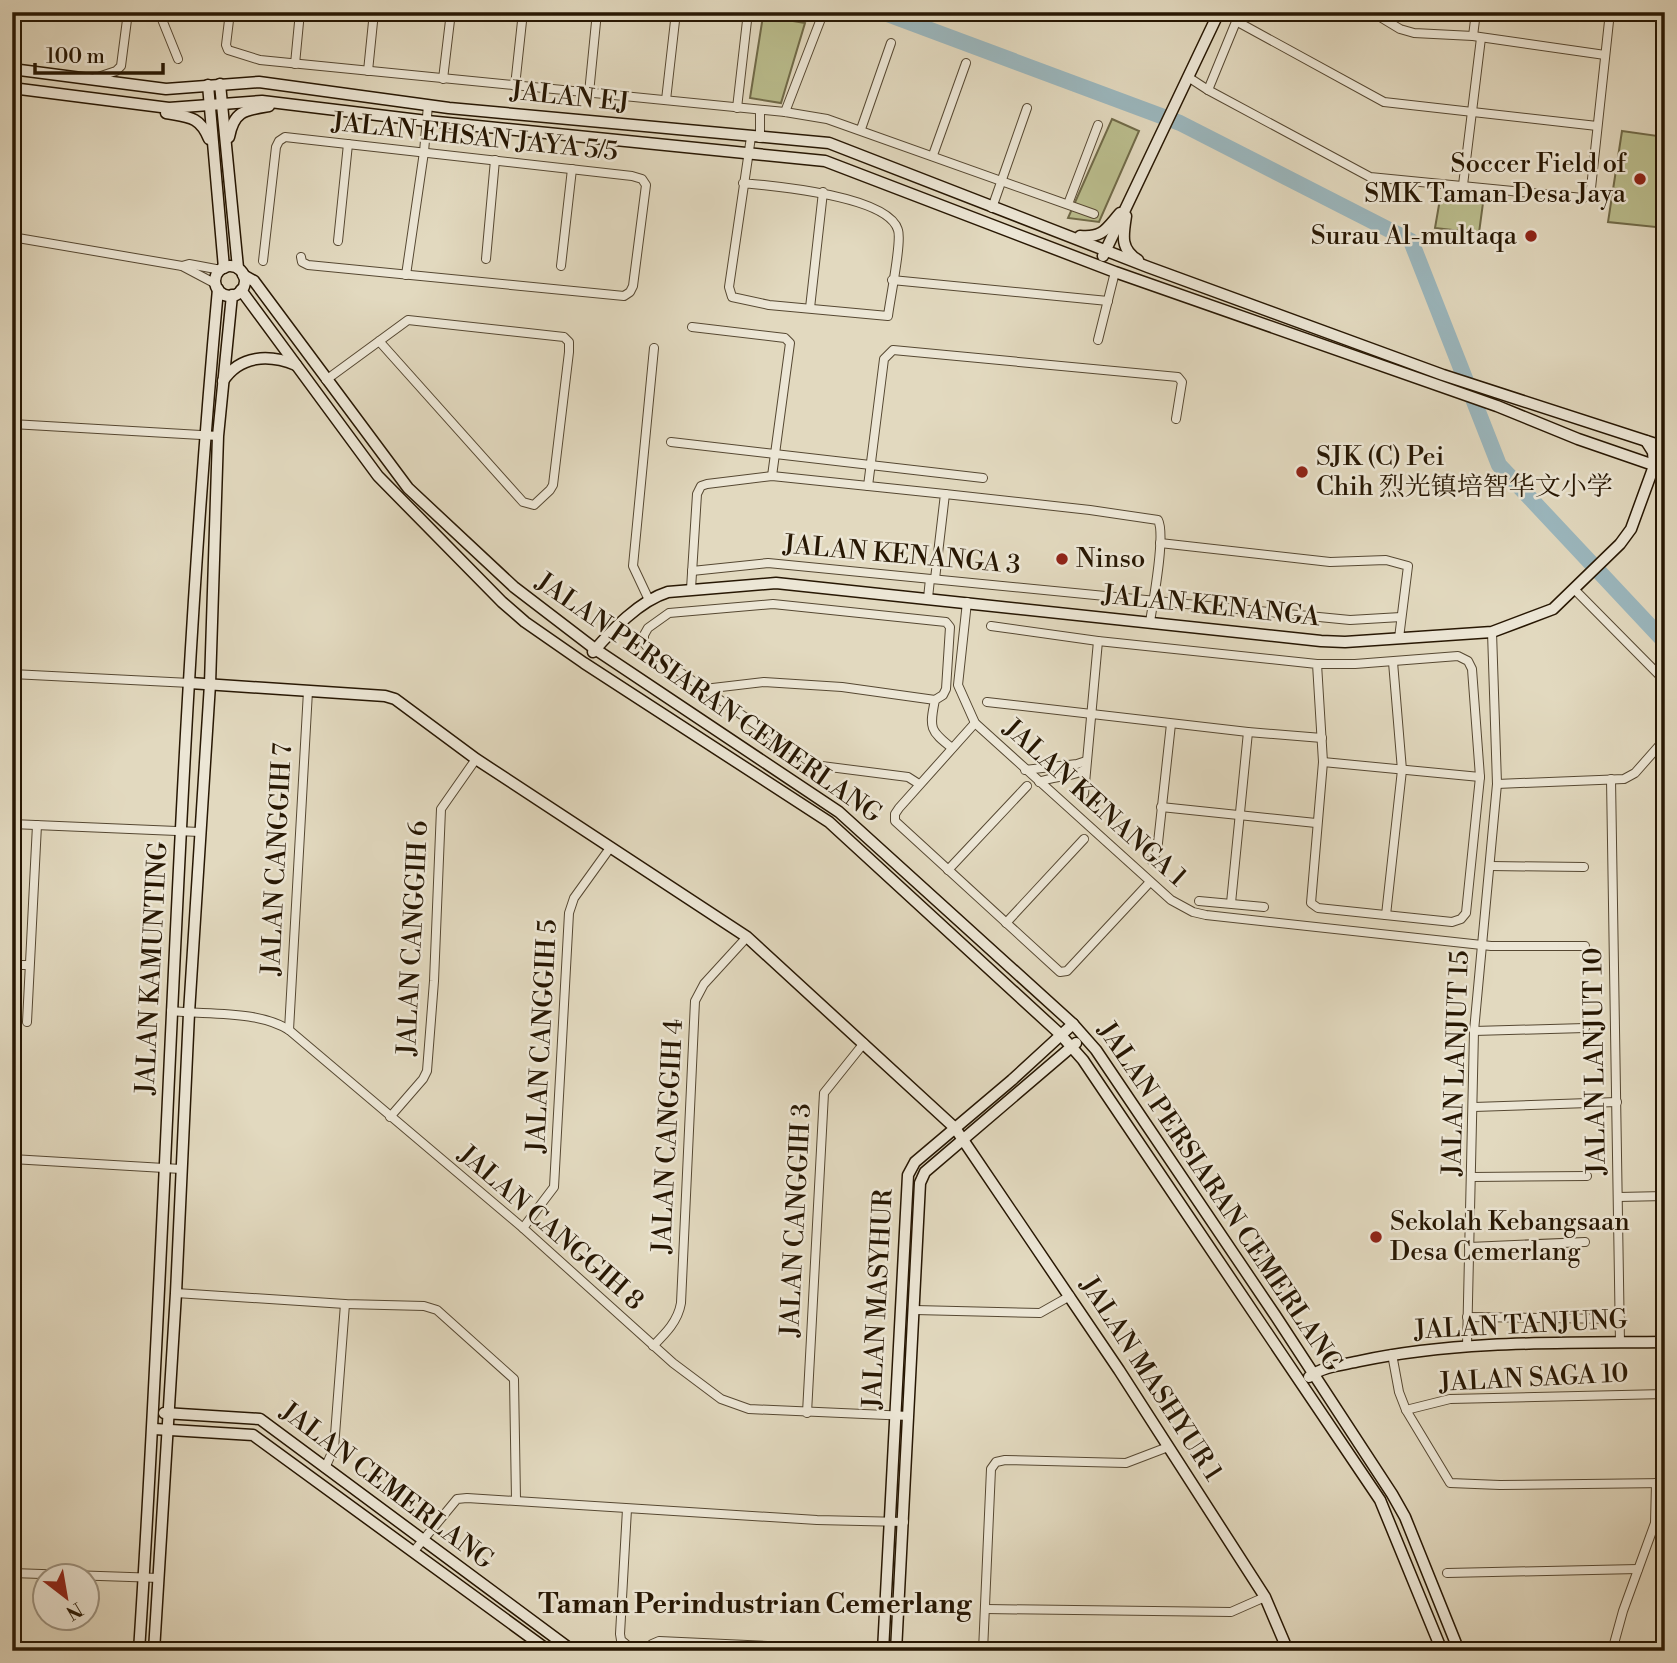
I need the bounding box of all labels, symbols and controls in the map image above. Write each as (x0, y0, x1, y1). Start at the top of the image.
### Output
scale bar (35, 32, 163, 76)
text: 100 m (46, 44, 105, 70)
street label: JALAN EJ (508, 75, 631, 119)
street label: JALAN EHSAN JAYA 5/5 (330, 106, 619, 168)
place label: Soccer Field of SMK Taman Desa Jaya (1364, 148, 1628, 210)
marker: Soccer Field of SMK Taman Desa Jaya (1632, 171, 1648, 187)
place label: Surau Al-multaqa (1311, 220, 1518, 252)
marker: Surau Al-multaqa (1523, 228, 1539, 244)
place label: SJK (C) Pei Chih 烈光镇培智华文小学 (1316, 441, 1613, 503)
marker: SJK (C) Pei Chih 烈光镇培智华文小学 (1294, 464, 1310, 480)
street label: JALAN KENANGA 3 (781, 529, 1022, 581)
place label: Ninso (1076, 543, 1145, 575)
marker: Ninso (1054, 551, 1070, 567)
street label: JALAN PERSIARAN CEMERLANG (529, 565, 888, 830)
street label: JALAN KENANGA (1100, 579, 1322, 633)
street label: JALAN KENANGA 1 (996, 712, 1193, 894)
street label: JALAN CANGGIH 7 (255, 742, 299, 977)
street label: JALAN CANGGIH 6 (391, 820, 435, 1057)
street label: JALAN KAMUNTING (129, 841, 175, 1096)
street label: JALAN CANGGIH 5 (520, 919, 564, 1154)
street label: JALAN LANJUT 10 (1577, 947, 1613, 1176)
street label: JALAN LANJUT 15 (1436, 950, 1476, 1177)
street label: JALAN PERSIARAN CEMERLANG (1090, 1015, 1349, 1378)
street label: JALAN CANGGIH 4 (646, 1018, 690, 1255)
street label: JALAN CANGGIH 3 (774, 1103, 818, 1338)
street label: JALAN CANGGIH 8 (451, 1138, 650, 1317)
street label: JALAN MASYHUR (856, 1187, 900, 1410)
place label: Sekolah Kebangsaan Desa Cemerlang (1390, 1206, 1630, 1268)
marker: Sekolah Kebangsaan Desa Cemerlang (1368, 1229, 1384, 1245)
street label: JALAN MASHYUR 1 (1073, 1270, 1229, 1487)
street label: JALAN TANJUNG (1412, 1303, 1629, 1347)
street label: JALAN SAGA 10 (1438, 1357, 1629, 1399)
street label: JALAN CEMERLANG (273, 1395, 500, 1577)
north arrow (32, 1562, 102, 1632)
district label: Taman Perindustrian Cemerlang (538, 1587, 973, 1622)
text: N (62, 1597, 87, 1625)

